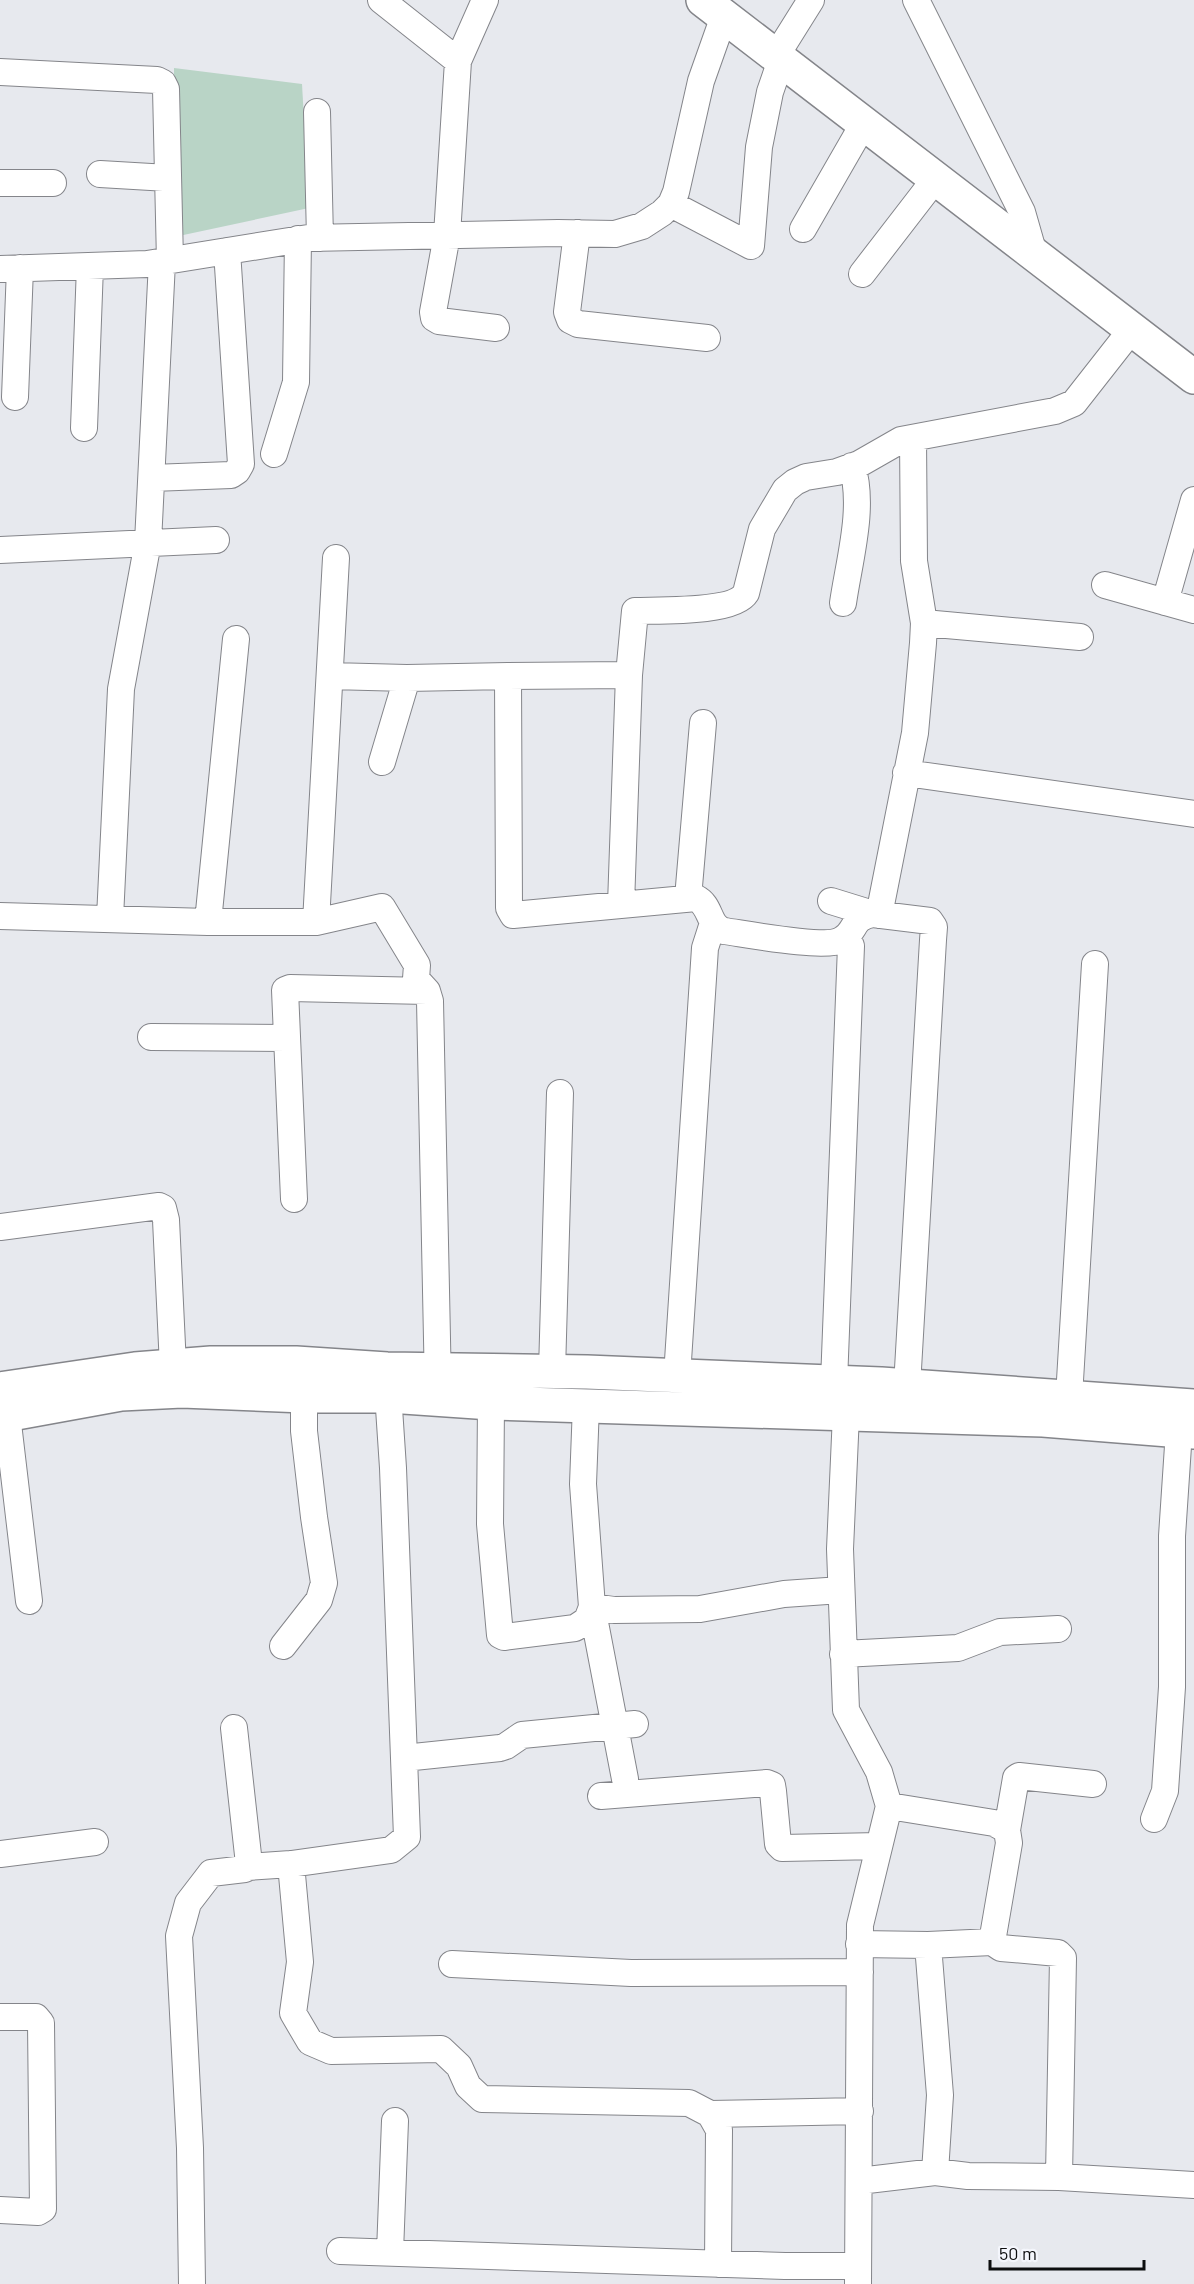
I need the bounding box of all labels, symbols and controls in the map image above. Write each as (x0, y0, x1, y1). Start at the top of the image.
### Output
scale bar (990, 2233, 1144, 2271)
text: 50 m (999, 2242, 1037, 2264)

